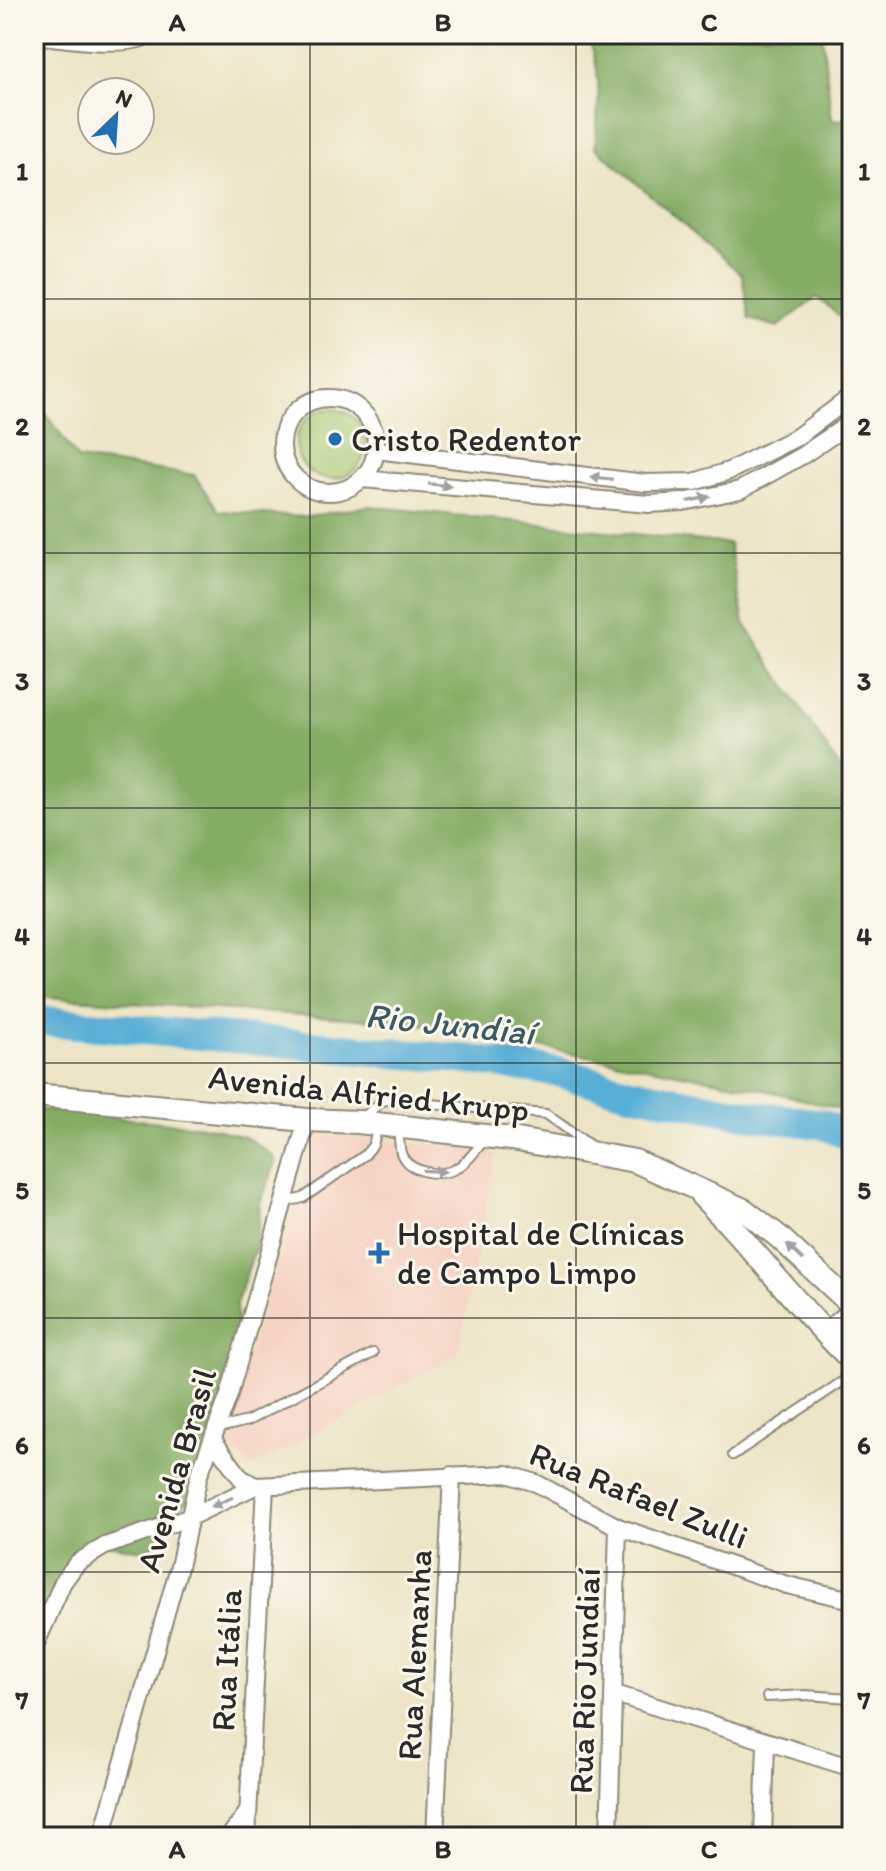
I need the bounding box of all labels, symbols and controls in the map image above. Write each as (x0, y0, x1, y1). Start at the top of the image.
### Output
text: A (168, 6, 186, 38)
text: B (435, 6, 452, 38)
text: C (701, 6, 718, 38)
north arrow (76, 76, 156, 156)
text: N (112, 83, 137, 114)
text: 1 (16, 155, 28, 187)
text: 1 (858, 155, 870, 187)
text: 2 (15, 410, 29, 442)
text: 2 (857, 410, 871, 442)
place label: Cristo Redentor (351, 419, 582, 460)
marker: Cristo Redentor (326, 430, 344, 448)
one-way arrow (588, 471, 613, 484)
one-way arrow (428, 479, 453, 492)
one-way arrow (687, 492, 712, 505)
text: 3 (15, 665, 29, 697)
text: 3 (857, 665, 871, 697)
text: 4 (14, 920, 30, 952)
text: 4 (856, 920, 872, 952)
water label: Rio Jundiaí (363, 993, 542, 1054)
street label: Avenida Alfried Krupp (207, 1056, 531, 1131)
one-way arrow (422, 1164, 447, 1177)
text: 5 (15, 1174, 29, 1206)
text: 5 (857, 1174, 871, 1206)
place label: Hospital de Clínicas de Campo Limpo (397, 1213, 685, 1293)
marker: Hospital de Clínicas de Campo Limpo (368, 1242, 390, 1264)
one-way arrow (786, 1244, 805, 1262)
street label: Avenida Brasil (128, 1363, 225, 1577)
text: 6 (15, 1429, 29, 1461)
text: 6 (857, 1429, 871, 1461)
street label: Rua Rafael Zulli (524, 1433, 754, 1558)
one-way arrow (210, 1496, 234, 1509)
street label: Rua Alemanha (389, 1549, 440, 1761)
street label: Rua Rio Jundiaí (560, 1567, 609, 1795)
street label: Rua Itália (202, 1587, 251, 1732)
text: 7 (15, 1684, 29, 1716)
text: 7 (857, 1684, 871, 1716)
text: A (168, 1833, 186, 1865)
text: B (435, 1833, 452, 1865)
text: C (701, 1833, 718, 1865)

